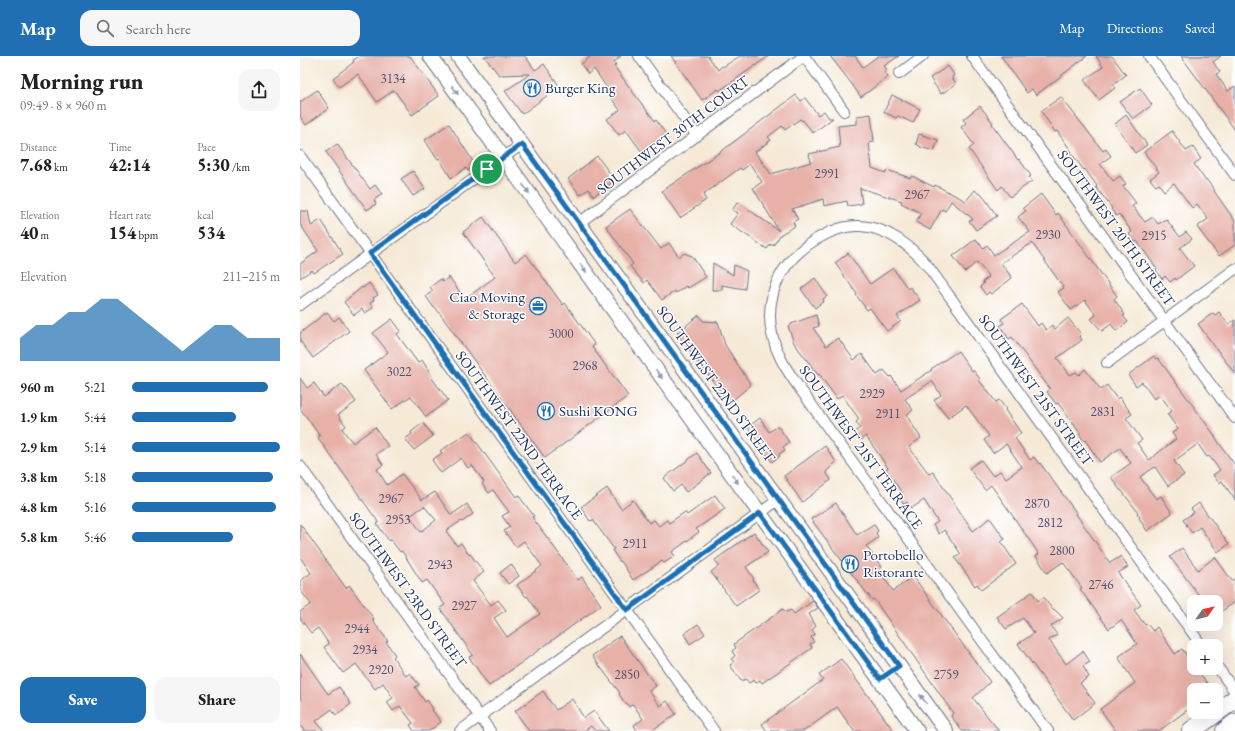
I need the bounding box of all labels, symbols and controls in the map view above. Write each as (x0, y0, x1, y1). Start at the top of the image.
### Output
search box (80, 10, 360, 46)
text: Map (20, 16, 56, 41)
icon: search (94, 17, 116, 39)
text: Search here (126, 19, 191, 38)
text: Map (1059, 19, 1085, 37)
text: Directions (1107, 19, 1163, 37)
text: Saved (1185, 19, 1215, 37)
text: Morning run (20, 67, 144, 96)
button: share (238, 69, 280, 111)
house number: 3134 (381, 70, 406, 87)
street label: SOUTHWEST 30TH COURT (593, 70, 753, 198)
restaurant icon: Burger King (522, 78, 542, 98)
place label: Burger King (545, 78, 616, 97)
one-way arrow (451, 85, 459, 95)
text: 09:49 · 8 × 960 m (20, 97, 107, 114)
text: Distance (20, 140, 57, 154)
text: Time (109, 140, 132, 154)
text: Pace (197, 140, 216, 154)
street label: SOUTHWEST 20TH STREET (1053, 146, 1180, 310)
pin (470, 152, 504, 186)
text: 7.68 (20, 154, 52, 176)
text: 42:14 (109, 154, 150, 176)
text: 5:30 (197, 154, 230, 176)
icon: arrive (476, 158, 498, 180)
text: km (52, 160, 68, 174)
text: /km (230, 160, 250, 174)
house number: 2991 (815, 165, 839, 182)
one-way arrow (522, 183, 530, 194)
house number: 2967 (905, 186, 930, 203)
text: Elevation (20, 208, 60, 222)
text: Heart rate (109, 208, 151, 222)
text: kcal (197, 208, 214, 222)
text: 40 (20, 222, 38, 244)
text: 154 (109, 222, 136, 244)
text: 534 (197, 222, 225, 244)
house number: 2930 (1036, 226, 1060, 243)
house number: 2915 (1142, 227, 1166, 244)
text: m (38, 228, 49, 242)
text: bpm (136, 228, 158, 242)
one-way arrow (579, 263, 587, 274)
text: Elevation (20, 268, 67, 285)
text: 211–215 m (223, 268, 280, 285)
place label: Ciao Moving & Storage (449, 287, 525, 323)
office icon: Ciao Moving & Storage (528, 296, 548, 316)
street label: SOUTHWEST 22ND STREET (653, 302, 780, 467)
street label: SOUTHWEST 21ST STREET (975, 310, 1098, 470)
house number: 3000 (549, 325, 573, 342)
street label: SOUTHWEST 22ND TERRACE (452, 347, 587, 523)
house number: 2968 (573, 357, 597, 374)
street label: SOUTHWEST 21ST TERRACE (796, 361, 928, 533)
house number: 3022 (387, 363, 412, 380)
one-way arrow (655, 368, 663, 379)
text: 960 m (20, 379, 54, 396)
text: 5:21 (84, 379, 106, 396)
house number: 2929 (860, 385, 885, 402)
restaurant icon: Sushi KONG (536, 401, 556, 421)
place label: Sushi KONG (559, 401, 638, 420)
house number: 2831 (1091, 403, 1115, 420)
house number: 2911 (876, 405, 900, 422)
text: 1.9 km (20, 409, 58, 426)
text: 5:44 (84, 409, 106, 426)
text: 2.9 km (20, 439, 58, 456)
text: 5:14 (84, 439, 106, 456)
text: 3.8 km (20, 469, 58, 486)
text: 5:18 (84, 469, 106, 486)
one-way arrow (731, 474, 739, 484)
house number: 2967 (379, 490, 404, 507)
house number: 2870 (1025, 495, 1049, 512)
text: 4.8 km (20, 499, 58, 516)
text: 5:16 (84, 499, 106, 516)
street label: SOUTHWEST 23RD STREET (345, 508, 472, 672)
house number: 2953 (386, 511, 410, 528)
house number: 2812 (1038, 514, 1063, 531)
text: 5.8 km (20, 529, 58, 546)
text: 5:46 (84, 529, 106, 546)
house number: 2911 (623, 535, 647, 552)
house number: 2800 (1050, 542, 1074, 559)
place label: Portobello Ristorante (863, 545, 924, 581)
restaurant icon: Portobello Ristorante (840, 554, 860, 574)
house number: 2943 (428, 556, 452, 573)
house number: 2746 (1089, 576, 1113, 593)
north arrow (1187, 595, 1223, 631)
map controls (1187, 595, 1223, 719)
house number: 2927 (452, 597, 477, 614)
house number: 2944 (345, 620, 370, 637)
button: + (1187, 639, 1223, 675)
house number: 2934 (353, 641, 378, 658)
house number: 2920 (369, 661, 393, 678)
house number: 2850 (615, 666, 639, 683)
house number: 2759 (934, 666, 959, 683)
button: Save (20, 677, 146, 723)
button: Share (154, 677, 280, 723)
button: − (1187, 683, 1223, 719)
one-way arrow (919, 694, 927, 705)

